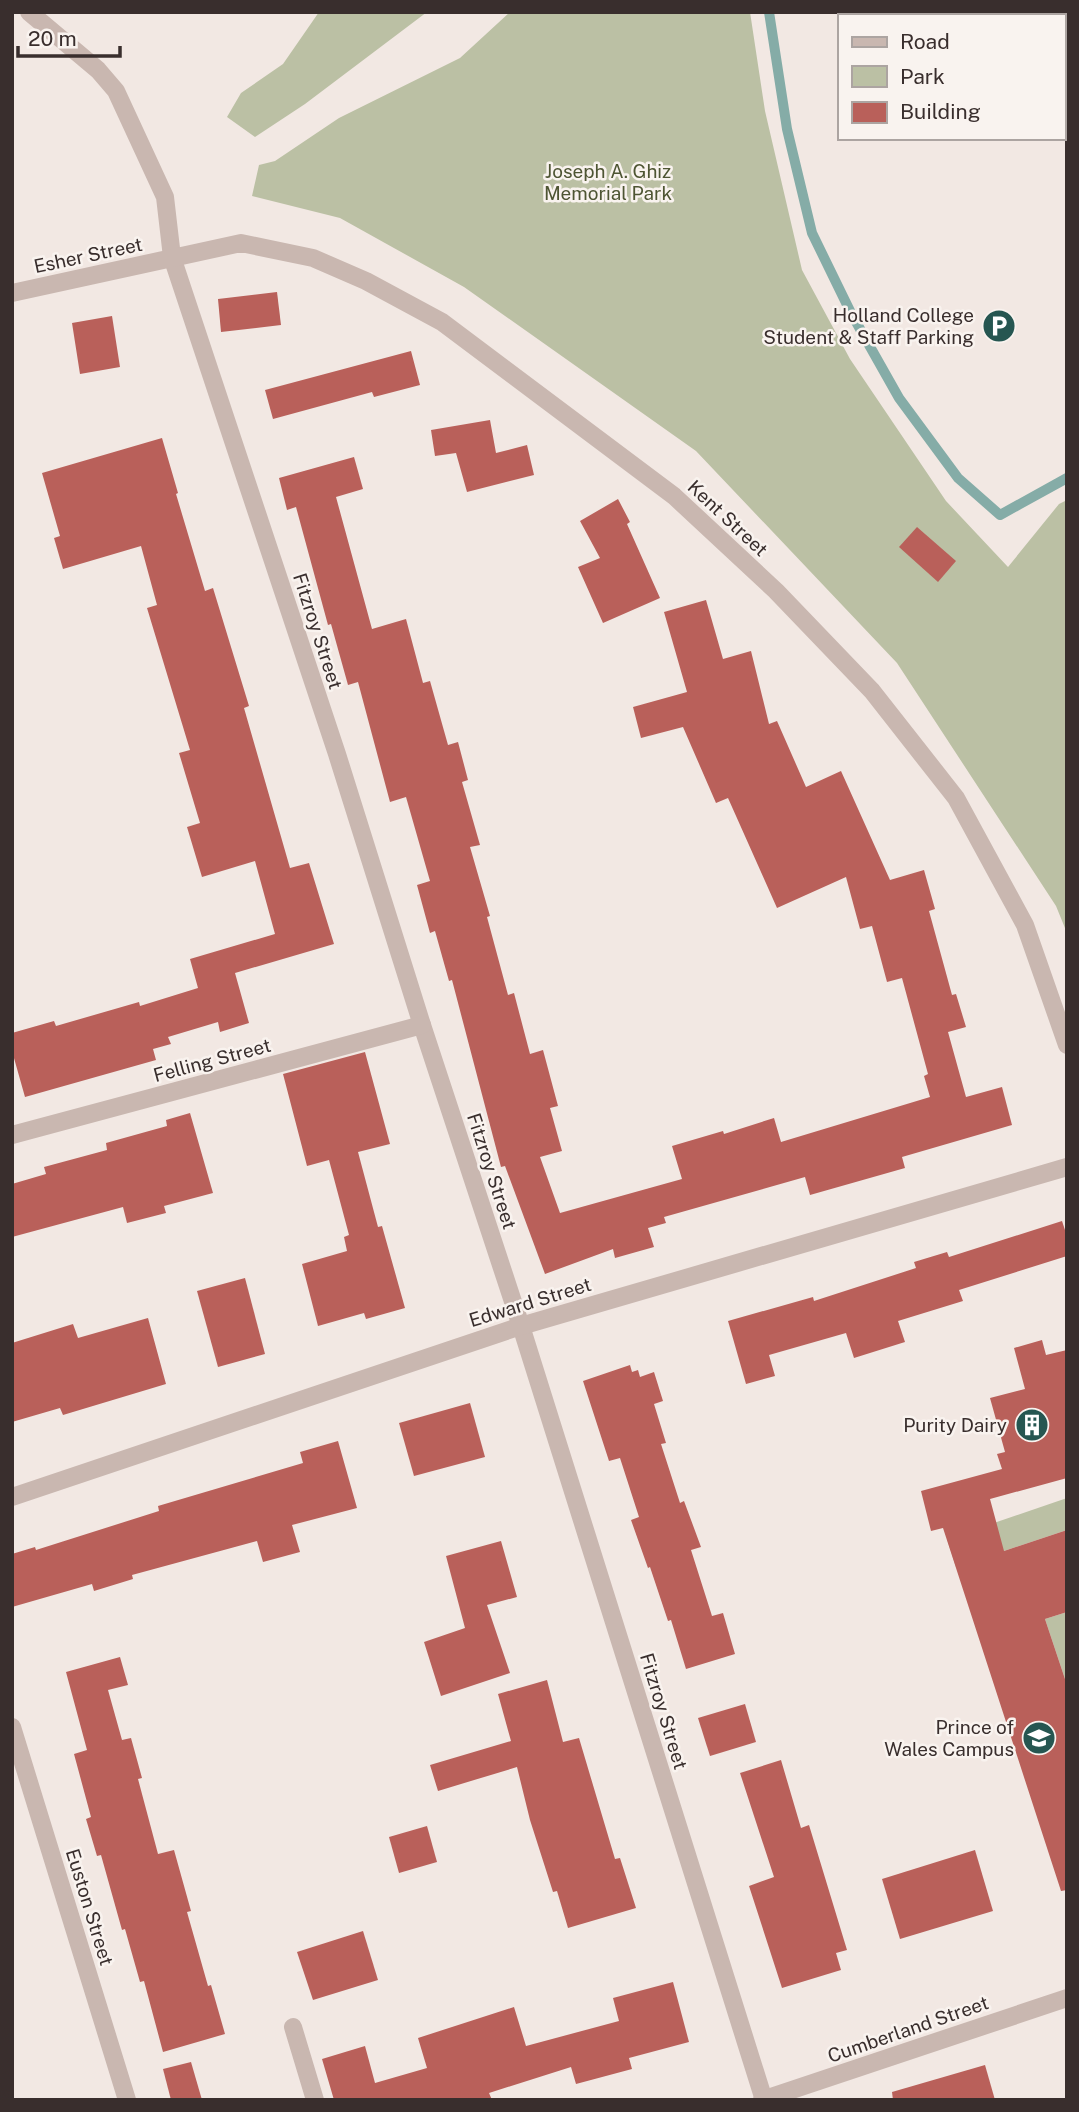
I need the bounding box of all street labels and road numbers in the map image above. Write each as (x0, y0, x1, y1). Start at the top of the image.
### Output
street label: Esher Street (32, 233, 144, 277)
street label: Kent Street (683, 475, 773, 561)
street label: Fitzroy Street (289, 570, 347, 692)
street label: Felling Street (151, 1034, 273, 1086)
street label: Fitzroy Street (463, 1110, 521, 1232)
street label: Edward Street (466, 1273, 594, 1331)
street label: Fitzroy Street (636, 1650, 692, 1772)
street label: Euston Street (62, 1846, 118, 1968)
street label: Cumberland Street (825, 1991, 991, 2067)

